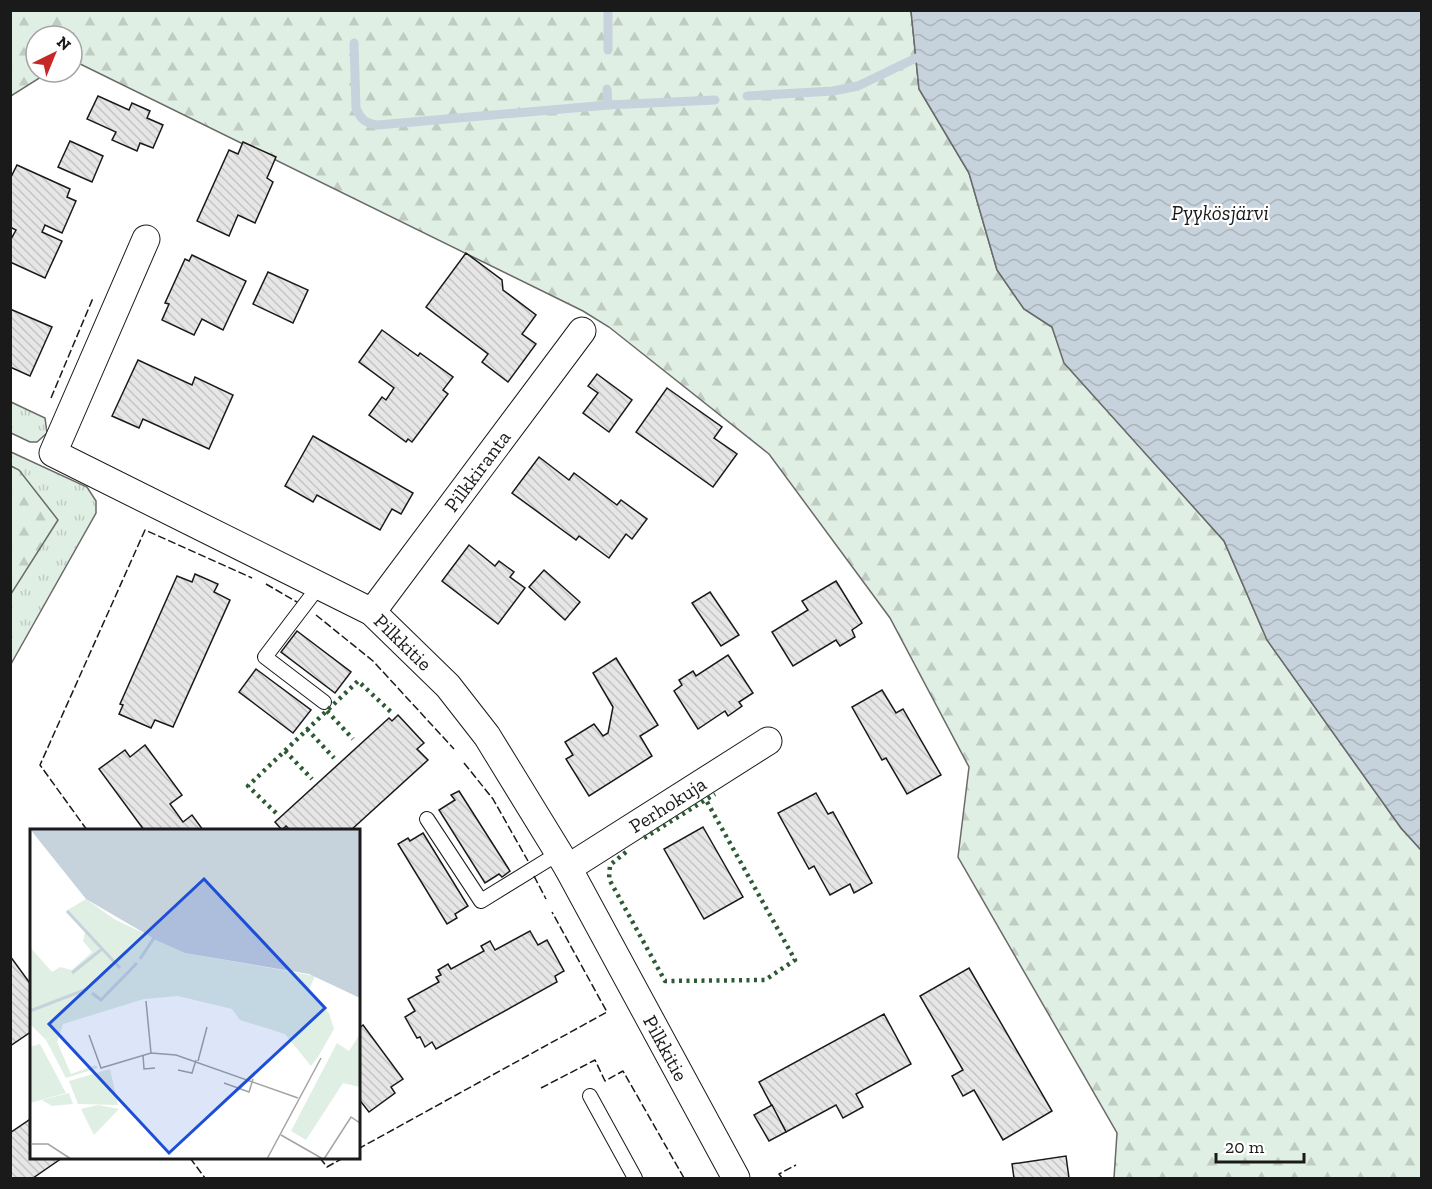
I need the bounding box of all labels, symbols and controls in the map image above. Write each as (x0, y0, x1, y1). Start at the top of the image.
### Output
north arrow (24, 24, 84, 84)
text: N (53, 32, 75, 54)
water label: Pyykösjärvi (1171, 200, 1269, 225)
street label: Pilkkiranta (439, 425, 516, 516)
street label: Pilkkitie (369, 609, 437, 676)
street label: Perhokuja (625, 771, 711, 838)
inset map (30, 829, 360, 1159)
street label: Pilkkitie (638, 1011, 693, 1085)
scale bar (1216, 1126, 1304, 1164)
text: 20 m (1225, 1136, 1265, 1158)

